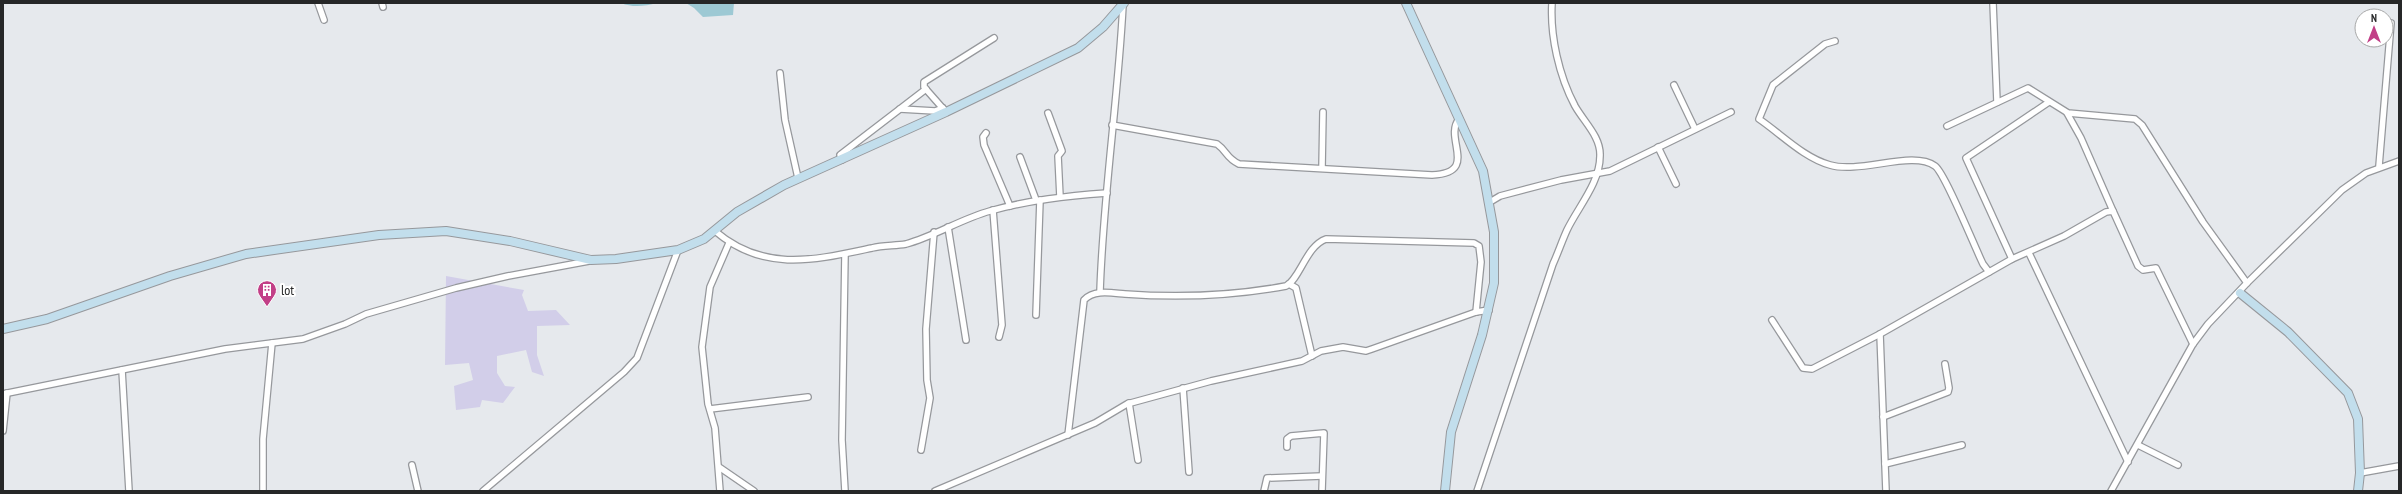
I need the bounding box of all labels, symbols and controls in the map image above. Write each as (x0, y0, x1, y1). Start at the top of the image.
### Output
north arrow (2354, 8, 2394, 48)
text: N (2371, 11, 2377, 25)
building icon: lot (256, 279, 278, 307)
place label: lot (281, 281, 294, 299)

